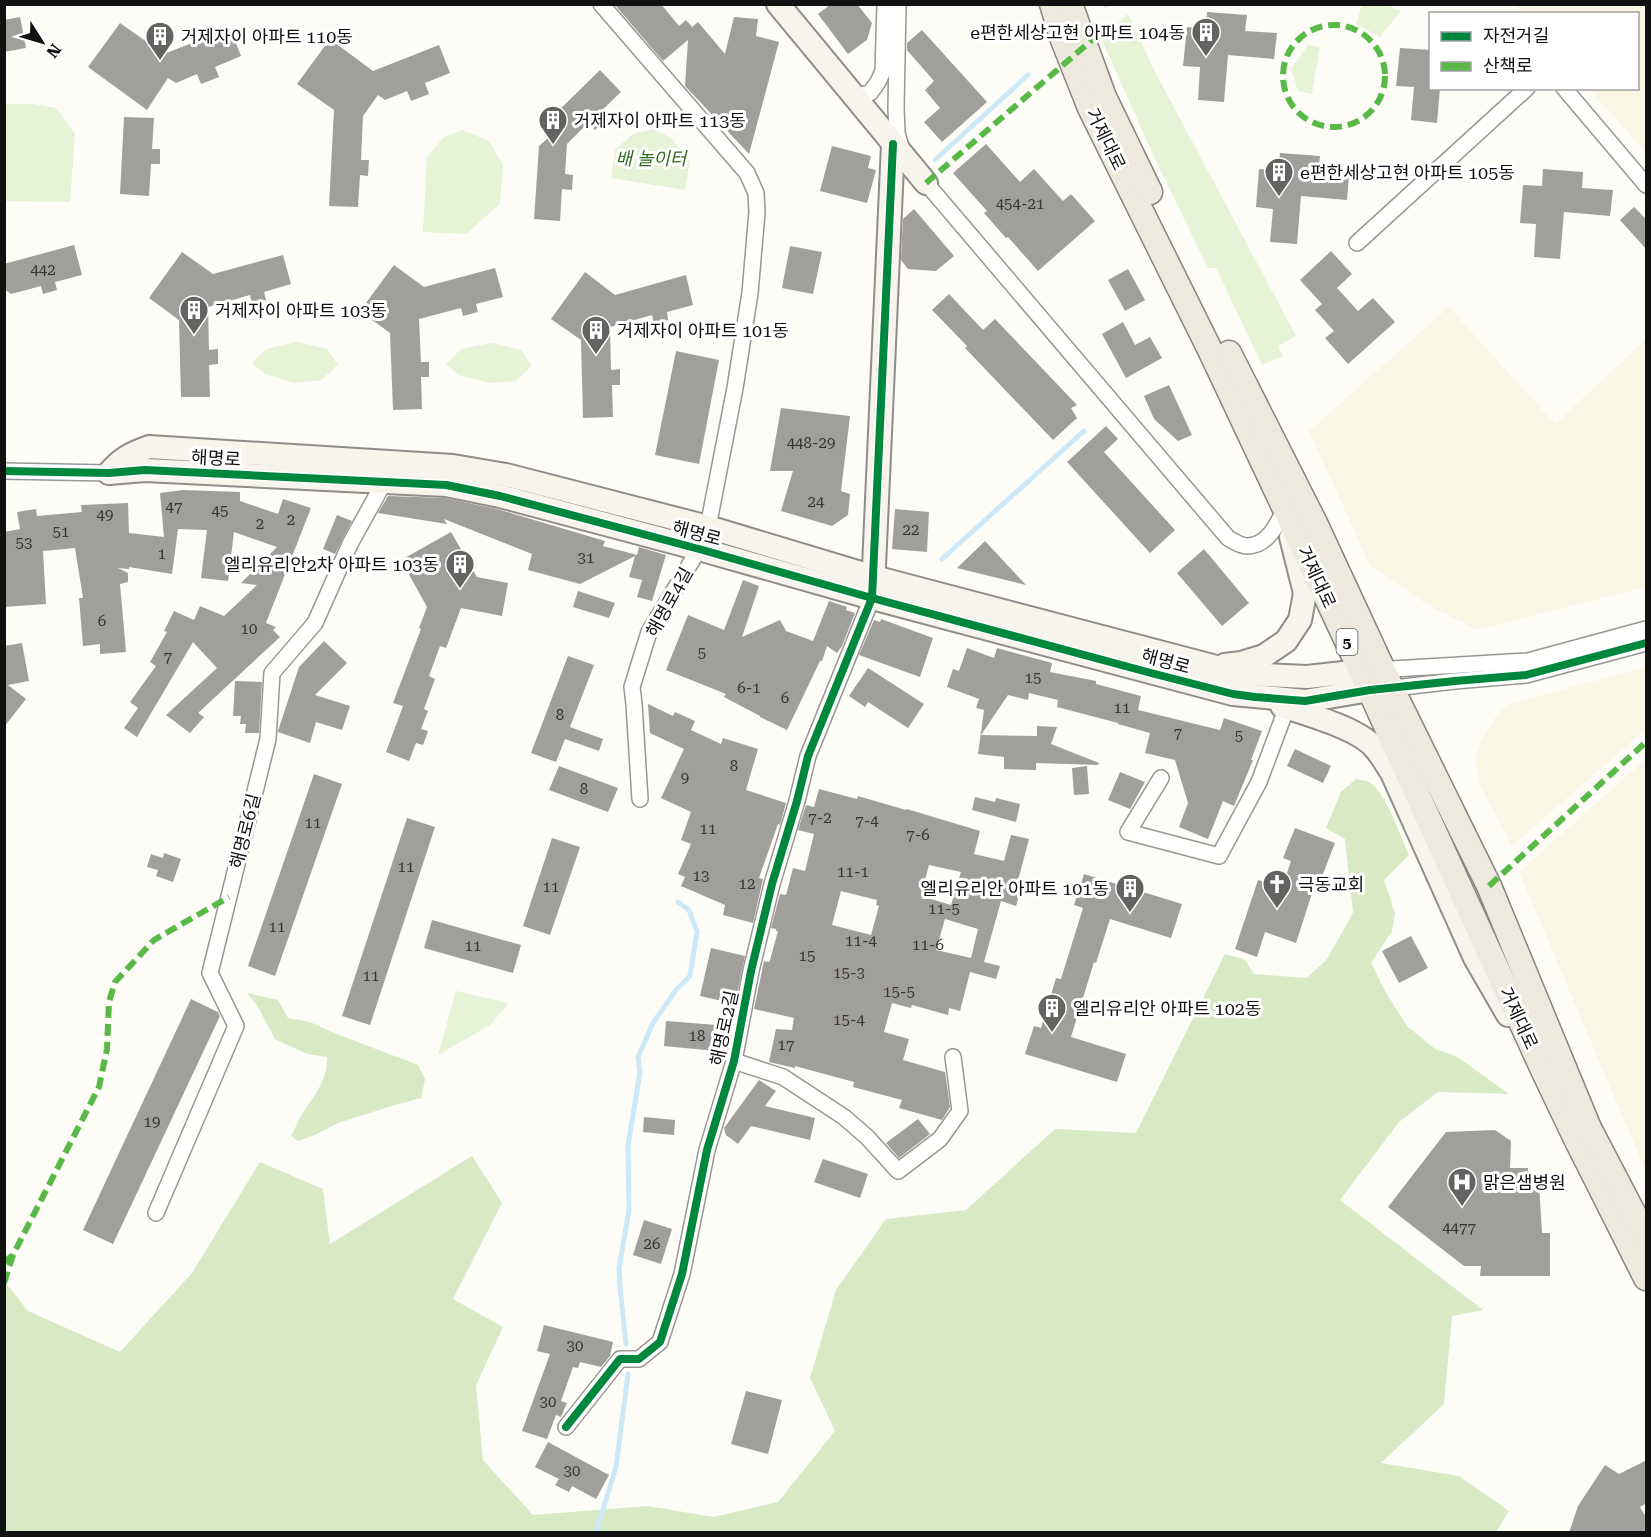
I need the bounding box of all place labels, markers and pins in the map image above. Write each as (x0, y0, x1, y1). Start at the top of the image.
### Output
building icon: e편한세상고현 아파트 104동 (1190, 16, 1222, 58)
building icon: 거제자이 아파트 110동 (144, 20, 176, 62)
place label: e편한세상고현 아파트 104동 (970, 22, 1185, 43)
place label: 거제자이 아파트 110동 (181, 26, 353, 47)
building icon: 거제자이 아파트 113동 (537, 104, 569, 146)
place label: 거제자이 아파트 113동 (574, 110, 746, 131)
building icon: e편한세상고현 아파트 105동 (1263, 156, 1295, 198)
place label: e편한세상고현 아파트 105동 (1300, 162, 1515, 183)
building icon: 거제자이 아파트 103동 (178, 294, 210, 336)
place label: 거제자이 아파트 103동 (215, 300, 387, 321)
building icon: 거제자이 아파트 101동 (580, 314, 612, 356)
place label: 거제자이 아파트 101동 (617, 320, 789, 341)
building icon: 엘리유리안2차 아파트 103동 (444, 548, 476, 590)
place label: 엘리유리안2차 아파트 103동 (224, 554, 439, 575)
church icon: 극동교회 (1261, 868, 1293, 910)
building icon: 엘리유리안 아파트 101동 (1114, 872, 1146, 914)
place label: 극동교회 (1298, 874, 1364, 895)
place label: 엘리유리안 아파트 101동 (921, 878, 1109, 899)
building icon: 엘리유리안 아파트 102동 (1036, 992, 1068, 1034)
place label: 엘리유리안 아파트 102동 (1073, 998, 1261, 1019)
hospital icon: 맑은샘병원 (1446, 1166, 1478, 1208)
place label: 맑은샘병원 (1483, 1172, 1566, 1193)

